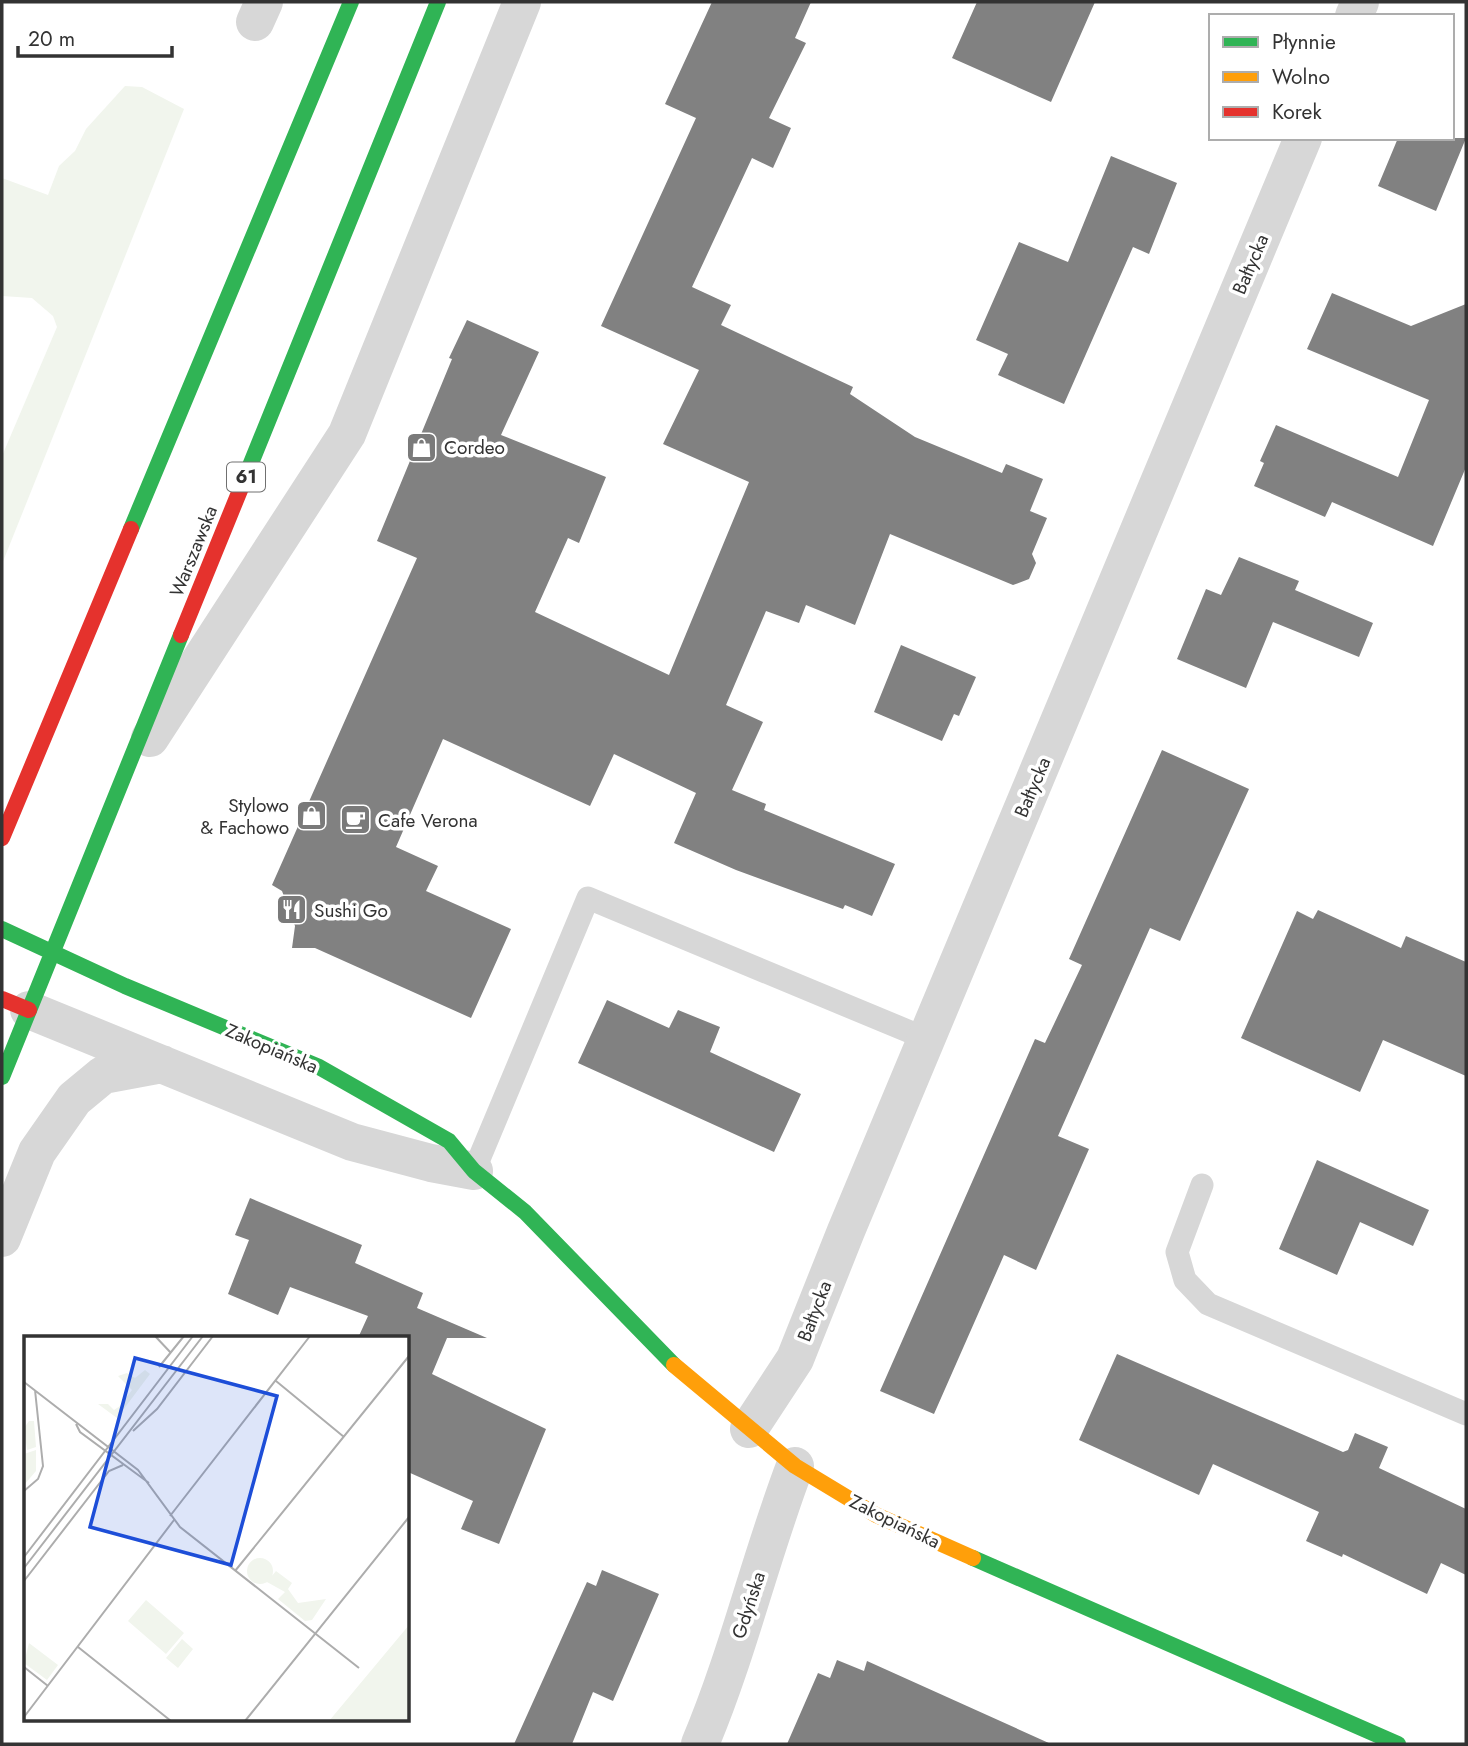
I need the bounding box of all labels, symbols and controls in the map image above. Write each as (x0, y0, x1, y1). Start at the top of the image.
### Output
scale bar (18, 14, 172, 58)
legend (1209, 14, 1454, 140)
text: 20 m (28, 24, 75, 54)
text: Płynnie (1272, 27, 1336, 57)
text: Wolno (1272, 62, 1330, 92)
text: Korek (1272, 97, 1322, 127)
street label: Bałtycka (1226, 230, 1275, 299)
shop icon: Cordeo (404, 430, 438, 464)
place label: Cordeo (444, 434, 505, 461)
road number: 61 (227, 462, 265, 491)
street label: Warszawska (163, 502, 224, 601)
street label: Bałtycka (1008, 753, 1057, 822)
place label: Stylowo & Fachowo (200, 792, 289, 841)
shop icon: Stylowo & Fachowo (295, 799, 329, 833)
cafe icon: Cafe Verona (338, 803, 372, 837)
place label: Cafe Verona (378, 807, 478, 834)
restaurant icon: Sushi Go (274, 893, 308, 927)
place label: Sushi Go (314, 897, 388, 924)
street label: Zakopiańska (221, 1017, 322, 1080)
street label: Bałtycka (791, 1277, 838, 1346)
inset map (24, 1336, 410, 1722)
street label: Zakopiańska (845, 1488, 945, 1555)
street label: Gdyńska (725, 1568, 772, 1642)

